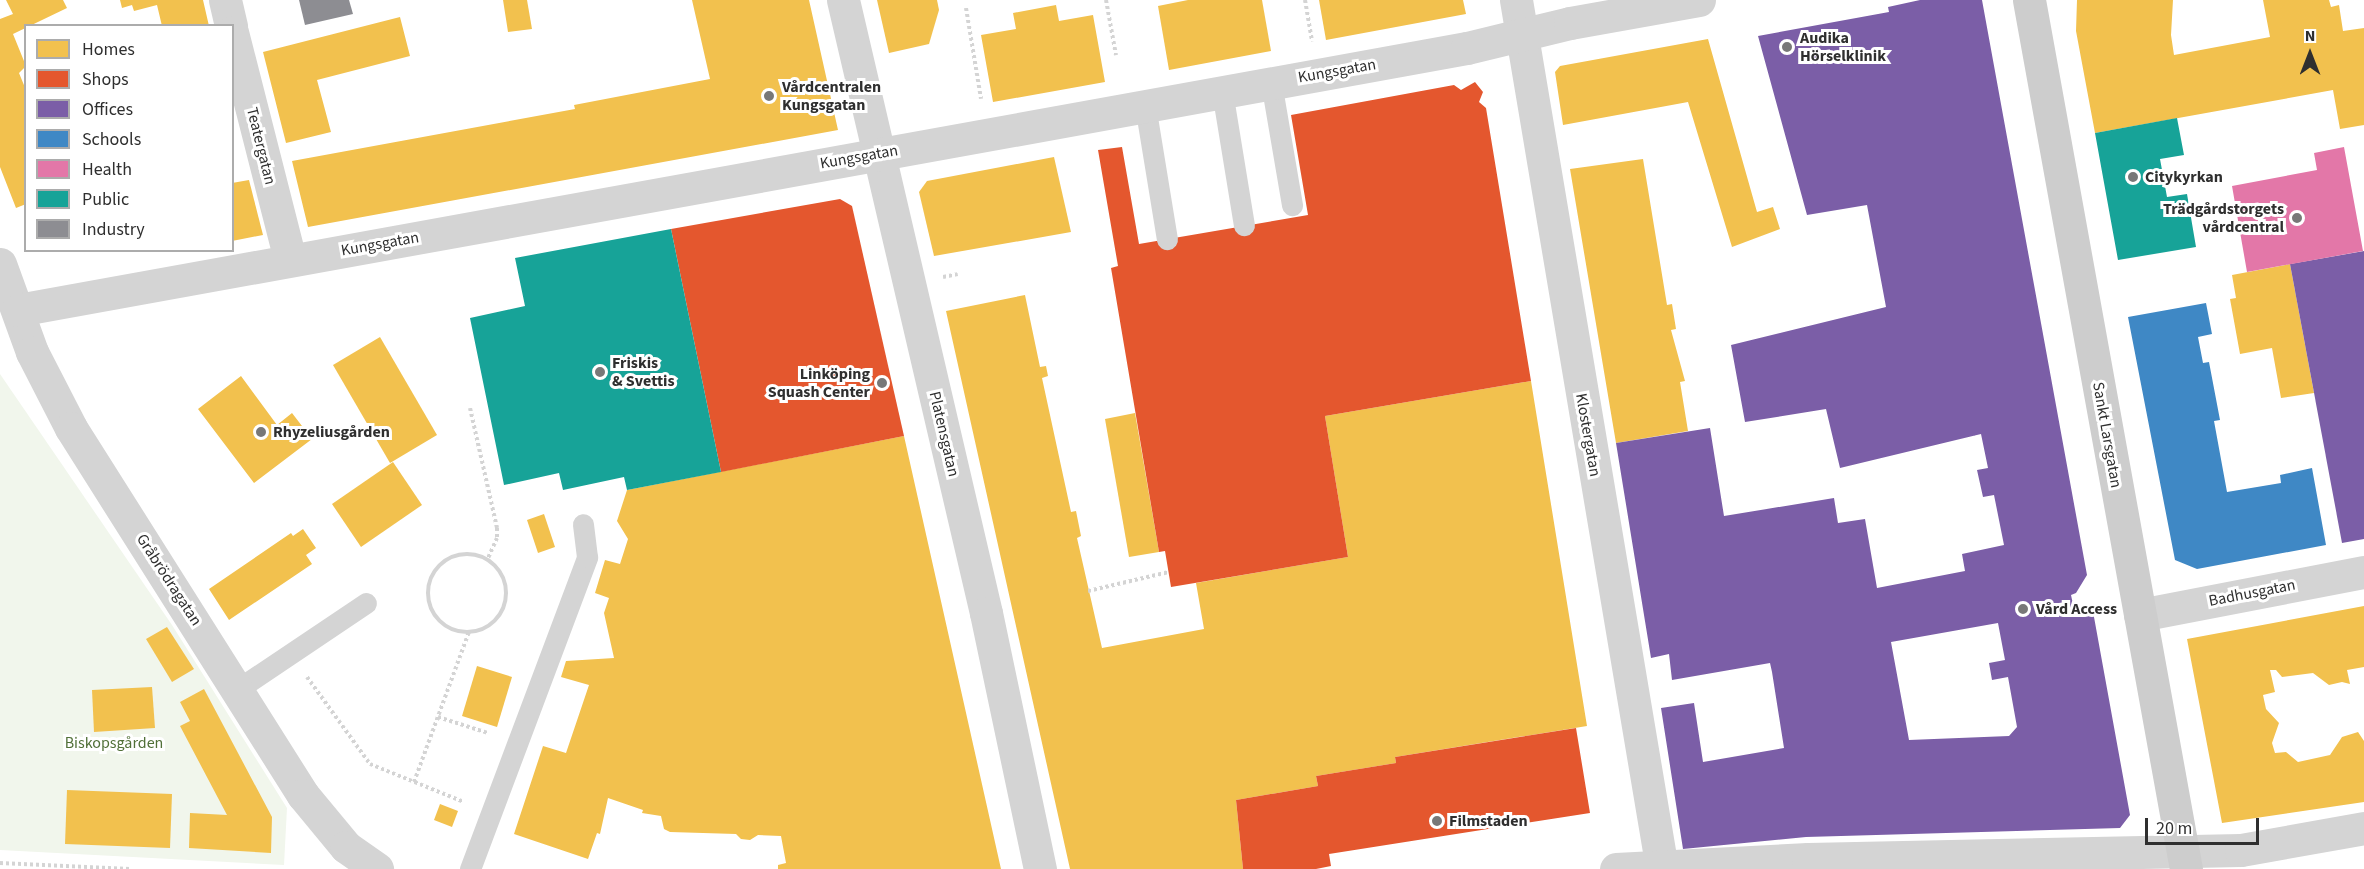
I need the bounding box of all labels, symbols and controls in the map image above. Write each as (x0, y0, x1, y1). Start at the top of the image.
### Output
legend (24, 24, 234, 252)
north arrow (2280, 24, 2340, 84)
text: N (2305, 25, 2315, 47)
place label: Audika Hörselklinik (1800, 28, 1886, 66)
text: Homes (82, 37, 135, 62)
marker: Audika Hörselklinik (1778, 38, 1796, 56)
street label: Kungsgatan (1297, 55, 1377, 87)
text: Shops (82, 67, 129, 92)
place label: Vårdcentralen Kungsgatan (782, 77, 881, 115)
marker: Vårdcentralen Kungsgatan (760, 87, 778, 105)
text: Offices (82, 97, 133, 122)
street label: Teatergatan (242, 105, 280, 187)
text: Schools (82, 127, 141, 152)
street label: Kungsgatan (819, 141, 899, 173)
text: Health (82, 157, 132, 182)
place label: Citykyrkan (2145, 167, 2223, 187)
marker: Citykyrkan (2126, 170, 2140, 184)
text: Public (82, 187, 129, 212)
place label: Trädgårdstorgets vårdcentral (2163, 199, 2284, 237)
marker: Trädgårdstorgets vårdcentral (2288, 209, 2306, 227)
text: Industry (82, 217, 145, 242)
street label: Kungsgatan (340, 228, 420, 260)
place label: Friskis & Svettis (612, 353, 675, 391)
place label: Linköping Squash Center (768, 364, 870, 402)
marker: Friskis & Svettis (593, 365, 607, 379)
marker: Linköping Squash Center (875, 376, 889, 390)
street label: Sankt Larsgatan (2088, 381, 2126, 489)
street label: Platensgatan (925, 389, 963, 479)
street label: Klostergatan (1571, 392, 1605, 478)
place label: Rhyzeliusgården (273, 422, 390, 442)
marker: Rhyzeliusgården (254, 425, 268, 439)
street label: Gråbrödragatan (132, 530, 206, 630)
street label: Badhusgatan (2207, 575, 2297, 611)
place label: Vård Access (2036, 599, 2117, 619)
marker: Vård Access (2014, 600, 2032, 618)
park label: Biskopsgården (65, 733, 163, 753)
scale bar (2148, 806, 2262, 844)
place label: Filmstaden (1449, 811, 1528, 831)
marker: Filmstaden (1430, 814, 1444, 828)
text: 20 m (2156, 816, 2192, 841)

